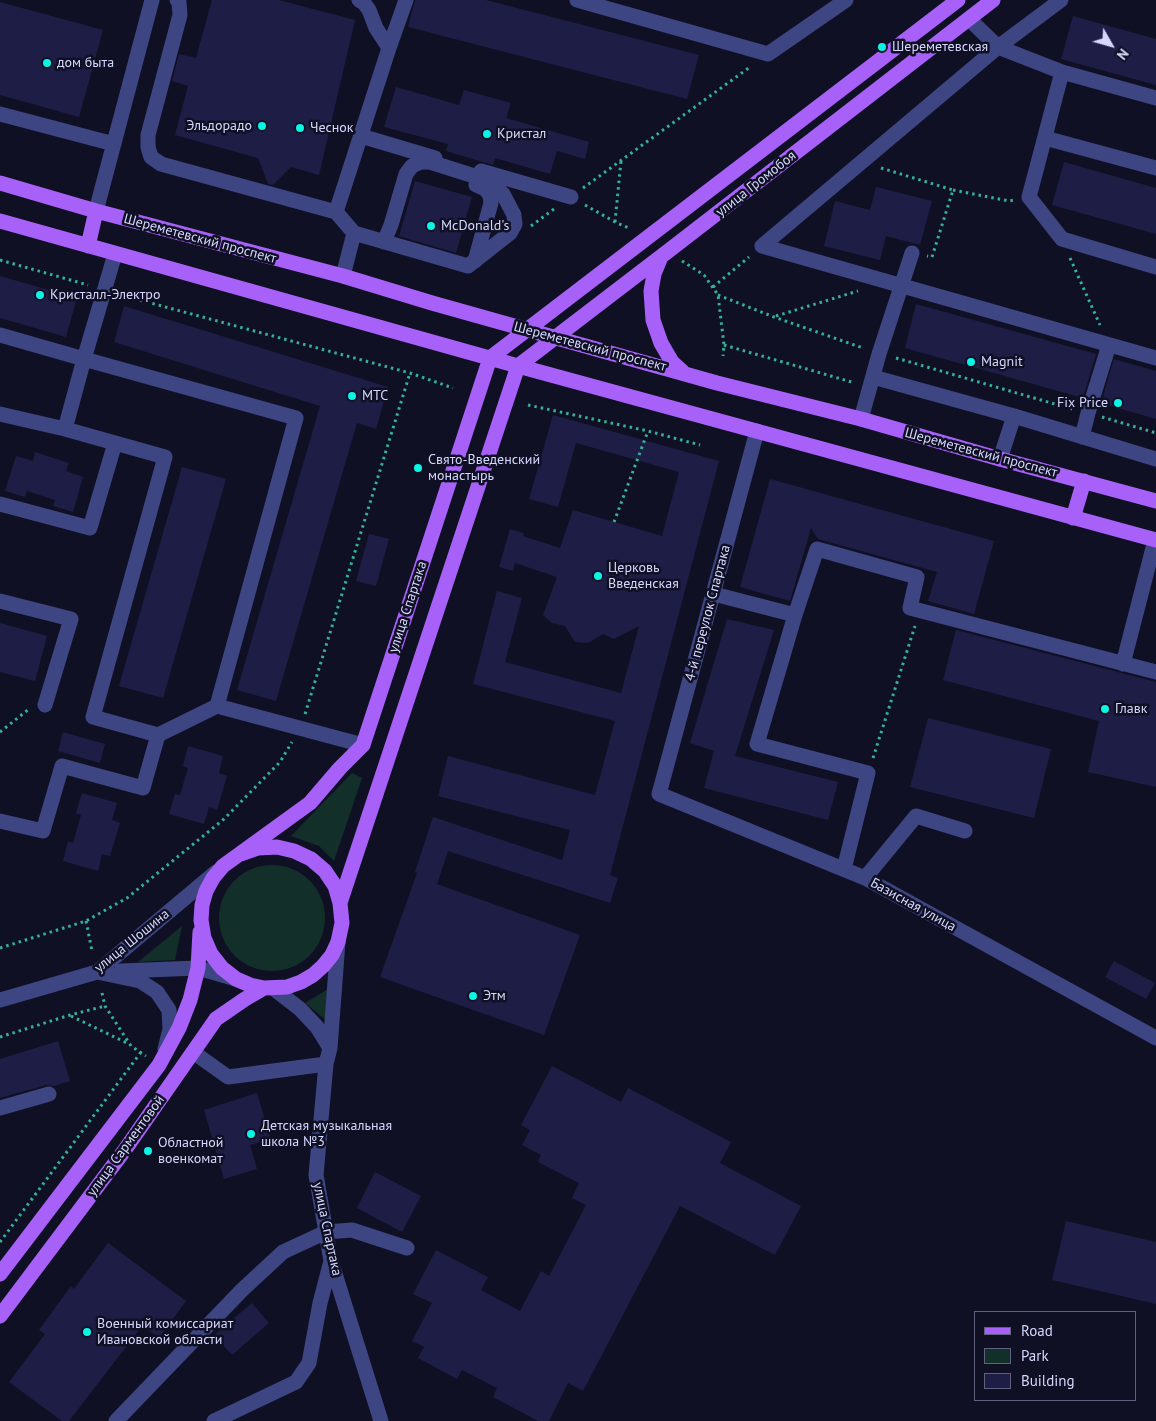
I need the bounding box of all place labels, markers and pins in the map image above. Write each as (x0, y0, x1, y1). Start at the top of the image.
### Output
place label: Шереметевская (892, 39, 988, 55)
marker: Шереметевская (876, 41, 888, 53)
place label: дом быта (57, 55, 114, 71)
marker: дом быта (41, 57, 53, 69)
place label: Эльдорадо (186, 118, 252, 134)
marker: Эльдорадо (256, 120, 268, 132)
place label: Чеснок (310, 120, 353, 136)
marker: Чеснок (294, 122, 306, 134)
place label: Кристал (497, 126, 546, 142)
marker: Кристал (481, 128, 493, 140)
place label: McDonald's (441, 218, 509, 234)
marker: McDonald's (425, 220, 437, 232)
place label: Кристалл-Электро (50, 287, 160, 303)
marker: Кристалл-Электро (34, 289, 46, 301)
place label: Magnit (981, 354, 1023, 370)
marker: Magnit (965, 356, 977, 368)
place label: МТС (362, 388, 388, 404)
marker: МТС (346, 390, 358, 402)
place label: Fix Price (1057, 395, 1108, 411)
marker: Fix Price (1112, 397, 1124, 409)
place label: Свято-Введенский монастырь (428, 452, 540, 484)
marker: Свято-Введенский монастырь (412, 462, 424, 474)
place label: Церковь Введенская (608, 560, 679, 592)
marker: Церковь Введенская (592, 570, 604, 582)
place label: Главк (1115, 701, 1147, 717)
marker: Главк (1099, 703, 1111, 715)
place label: Этм (483, 988, 506, 1004)
marker: Этм (467, 990, 479, 1002)
place label: Детская музыкальная школа №3 (261, 1118, 392, 1150)
marker: Детская музыкальная школа №3 (245, 1128, 257, 1140)
place label: Областной военкомат (158, 1135, 223, 1168)
marker: Областной военкомат (142, 1145, 154, 1157)
place label: Военный комиссариат Ивановской области (97, 1316, 233, 1348)
marker: Военный комиссариат Ивановской области (81, 1326, 93, 1338)

